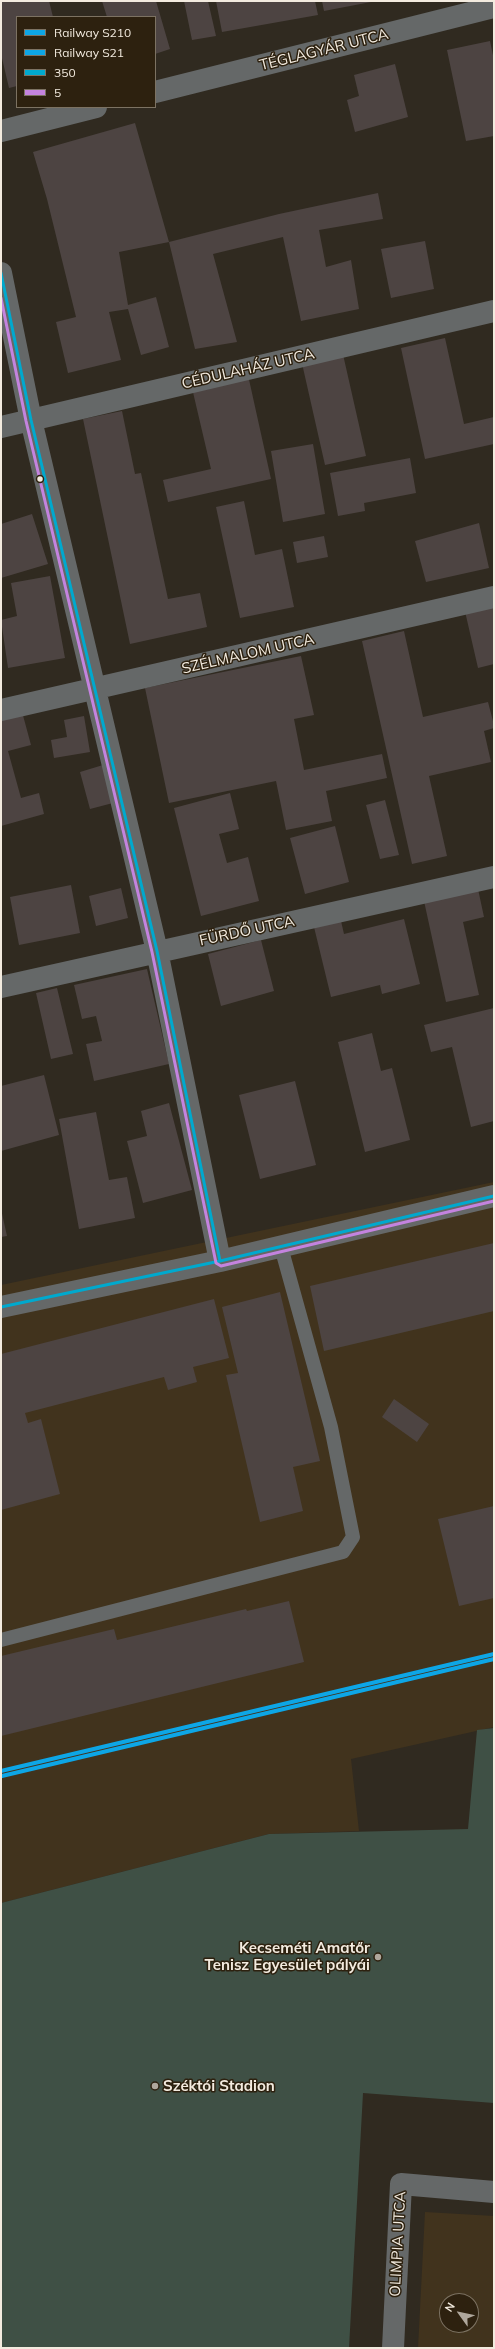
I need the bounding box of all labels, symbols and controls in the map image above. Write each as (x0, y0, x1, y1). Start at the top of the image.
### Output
legend (16, 16, 156, 108)
text: Railway S210 (54, 25, 131, 40)
street label: TÉGLAGYÁR UTCA (258, 25, 390, 75)
text: Railway S21 (54, 45, 124, 60)
text: 350 (54, 65, 76, 80)
text: 5 (54, 85, 61, 100)
street label: CÉDULAHÁZ UTCA (180, 345, 316, 393)
unlabelled marker (35, 474, 45, 484)
street label: SZÉLMALOM UTCA (180, 630, 316, 678)
street label: FÜRDŐ UTCA (198, 912, 296, 950)
place label: Kecseméti Amatőr Tenisz Egyesület pályái (205, 1939, 370, 1974)
marker: Kecseméti Amatőr Tenisz Egyesület pályái (373, 1952, 383, 1962)
place label: Széktói Stadion (163, 2077, 275, 2095)
marker: Széktói Stadion (150, 2081, 160, 2091)
street label: OLIMPIA UTCA (386, 2191, 410, 2297)
north arrow (439, 2293, 479, 2333)
text: N (442, 2300, 458, 2314)

